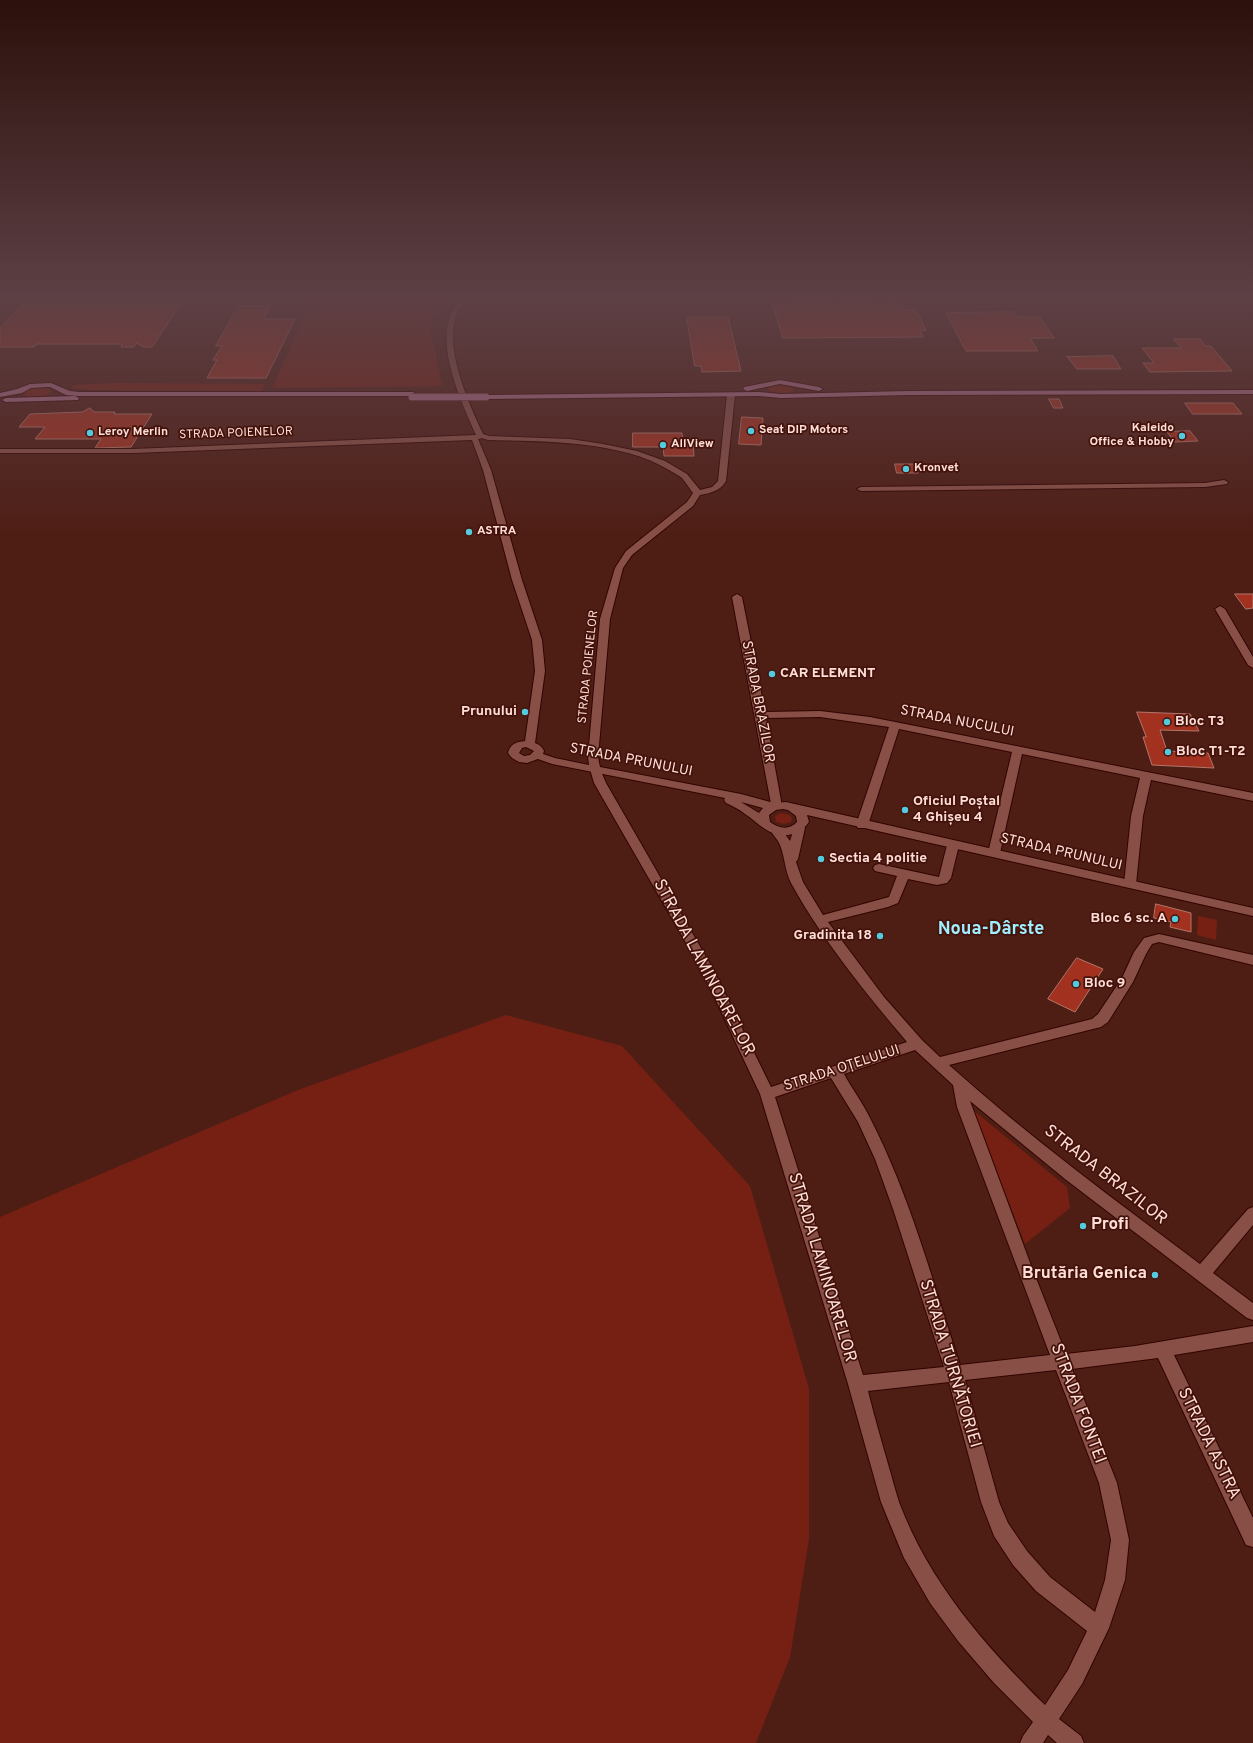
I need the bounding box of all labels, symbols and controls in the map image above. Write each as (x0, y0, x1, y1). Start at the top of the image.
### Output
place label: Kaleido Office & Hobby (1089, 422, 1174, 450)
place label: Seat DIP Motors (759, 424, 848, 438)
street label: STRADA POIENELOR (179, 425, 293, 443)
place label: Leroy Merlin (98, 426, 168, 440)
marker: Seat DIP Motors (746, 426, 756, 436)
marker: Leroy Merlin (85, 428, 95, 438)
marker: Kaleido Office & Hobby (1177, 431, 1187, 441)
place label: AllView (671, 438, 714, 452)
marker: AllView (658, 440, 668, 450)
place label: Kronvet (914, 462, 959, 476)
marker: Kronvet (901, 464, 911, 474)
place label: ASTRA (477, 525, 516, 539)
marker: ASTRA (464, 527, 474, 537)
street label: STRADA POIENELOR (576, 610, 602, 724)
street label: STRADA BRAZILOR (737, 640, 777, 764)
place label: CAR ELEMENT (780, 666, 876, 682)
marker: CAR ELEMENT (767, 669, 777, 679)
street label: STRADA NUCULUI (899, 703, 1015, 741)
place label: Prunului (461, 704, 517, 720)
marker: Prunului (520, 707, 530, 717)
place label: Bloc T3 (1175, 714, 1224, 730)
marker: Bloc T3 (1162, 717, 1172, 727)
street label: STRADA PRUNULUI (568, 741, 694, 781)
place label: Bloc T1-T2 (1176, 744, 1246, 760)
marker: Bloc T1-T2 (1163, 747, 1173, 757)
place label: Oficiul Poștal 4 Ghișeu 4 (913, 794, 1000, 826)
marker: Oficiul Poștal 4 Ghișeu 4 (900, 805, 910, 815)
street label: STRADA PRUNULUI (998, 831, 1124, 875)
place label: Sectia 4 politie (829, 851, 927, 867)
marker: Sectia 4 politie (816, 854, 826, 864)
street label: STRADA LAMINOARELOR (648, 876, 758, 1060)
place label: Bloc 6 sc. A (1091, 911, 1167, 927)
marker: Bloc 6 sc. A (1170, 914, 1180, 924)
district label: Noua-Dârste (938, 919, 1044, 941)
place label: Gradinita 18 (794, 928, 872, 944)
marker: Gradinita 18 (875, 931, 885, 941)
place label: Bloc 9 (1084, 976, 1125, 992)
marker: Bloc 9 (1071, 979, 1081, 989)
street label: STRADA OȚELULUI (782, 1042, 902, 1096)
street label: STRADA BRAZILOR (1039, 1122, 1171, 1230)
street label: STRADA LAMINOARELOR (782, 1171, 860, 1365)
place label: Profi (1091, 1216, 1129, 1236)
marker: Profi (1078, 1221, 1088, 1231)
place label: Brutăria Genica (1022, 1265, 1147, 1285)
marker: Brutăria Genica (1150, 1270, 1160, 1280)
street label: STRADA TURNĂTORIEI (914, 1277, 984, 1451)
street label: STRADA FONTEI (1045, 1341, 1109, 1467)
street label: STRADA ASTRA (1172, 1385, 1244, 1503)

